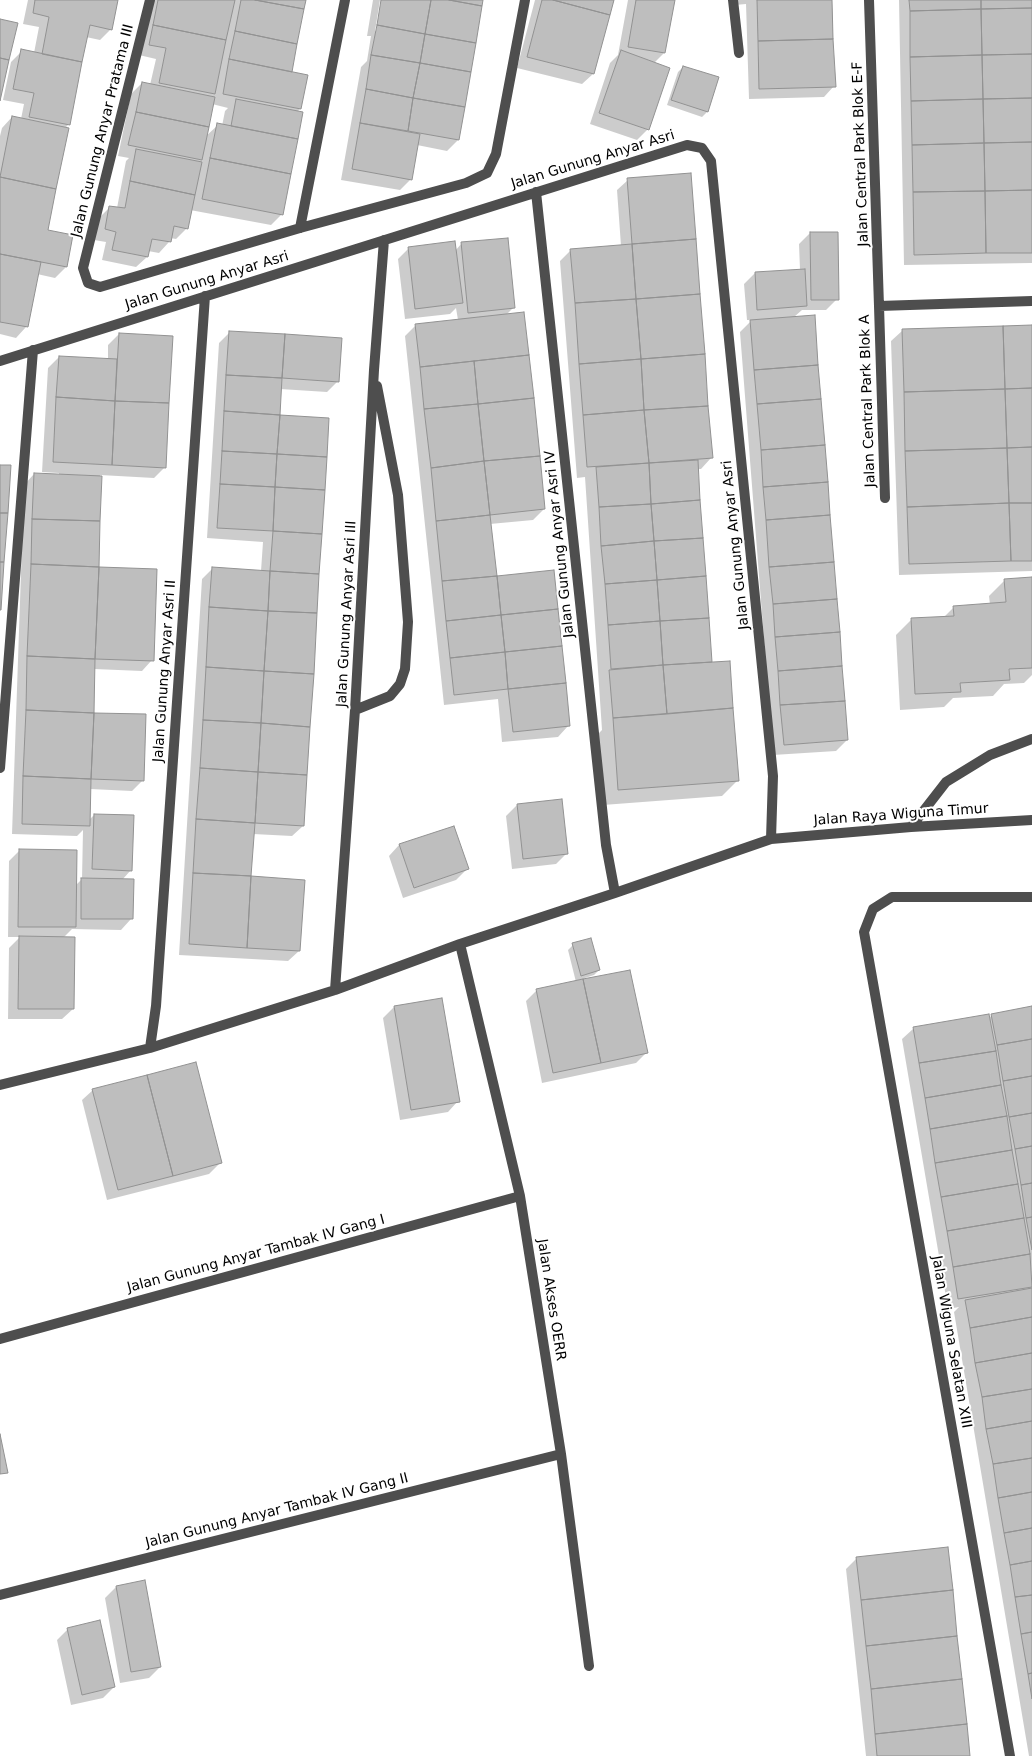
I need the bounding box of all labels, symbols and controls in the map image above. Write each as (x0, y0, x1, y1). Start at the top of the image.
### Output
street label: Jalan Gunung Anyar Pratama III (68, 23, 138, 239)
street label: Jalan Central Park Blok E-F (849, 61, 873, 247)
street label: Jalan Gunung Anyar Asri (509, 127, 677, 193)
street label: Jalan Gunung Anyar Asri (123, 248, 291, 314)
street label: Jalan Central Park Blok A (857, 314, 879, 488)
street label: Jalan Gunung Anyar Asri IV (542, 449, 578, 639)
street label: Jalan Gunung Anyar Asri (719, 459, 753, 631)
street label: Jalan Gunung Anyar Asri III (334, 520, 360, 708)
street label: Jalan Gunung Anyar Asri II (150, 579, 180, 763)
street label: Jalan Raya Wiguna Timur (813, 801, 989, 829)
street label: Jalan Gunung Anyar Tambak IV Gang I (125, 1211, 387, 1297)
street label: Jalan Akses OERR (533, 1238, 569, 1362)
street label: Jalan Wiguna Selatan XIII (928, 1254, 974, 1430)
street label: Jalan Gunung Anyar Tambak IV Gang II (144, 1470, 410, 1552)

